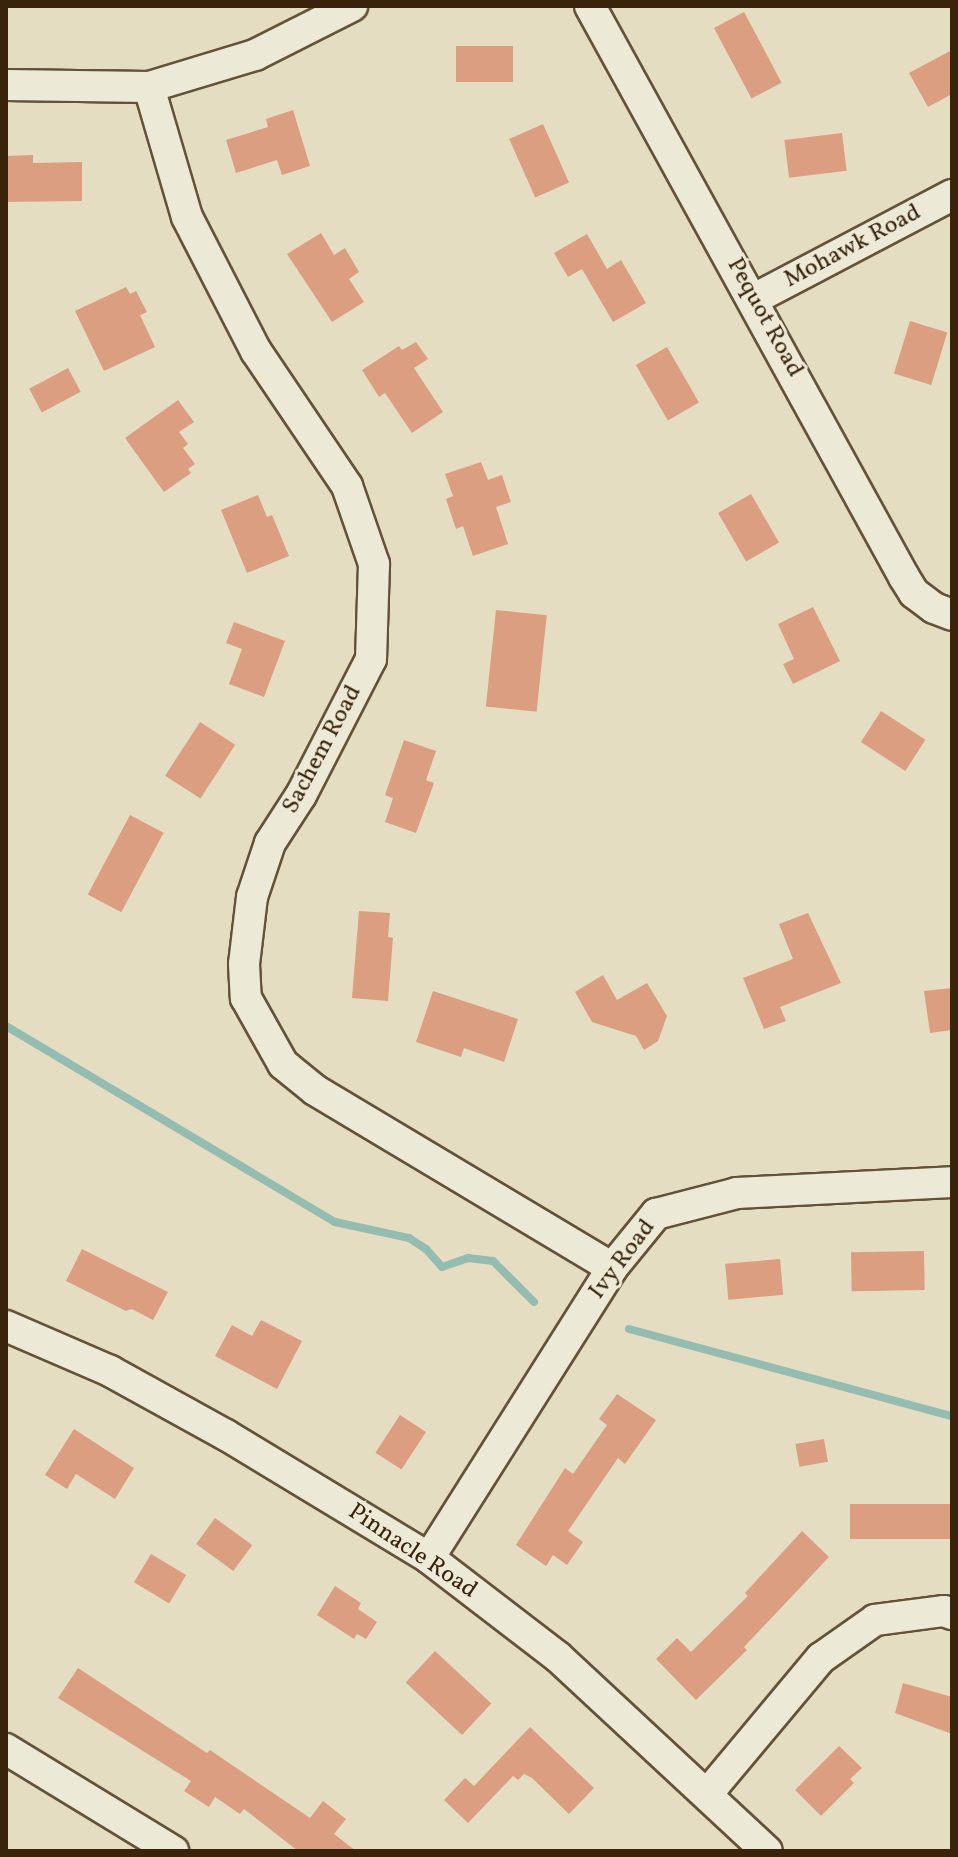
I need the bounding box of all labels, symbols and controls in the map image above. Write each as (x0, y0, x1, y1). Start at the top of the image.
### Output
street label: Mohawk Road (780, 199, 926, 295)
street label: Pequot Road (719, 253, 809, 383)
street label: Sachem Road (277, 681, 369, 819)
street label: Ivy Road (583, 1214, 663, 1306)
street label: Pinnacle Road (342, 1498, 482, 1606)

